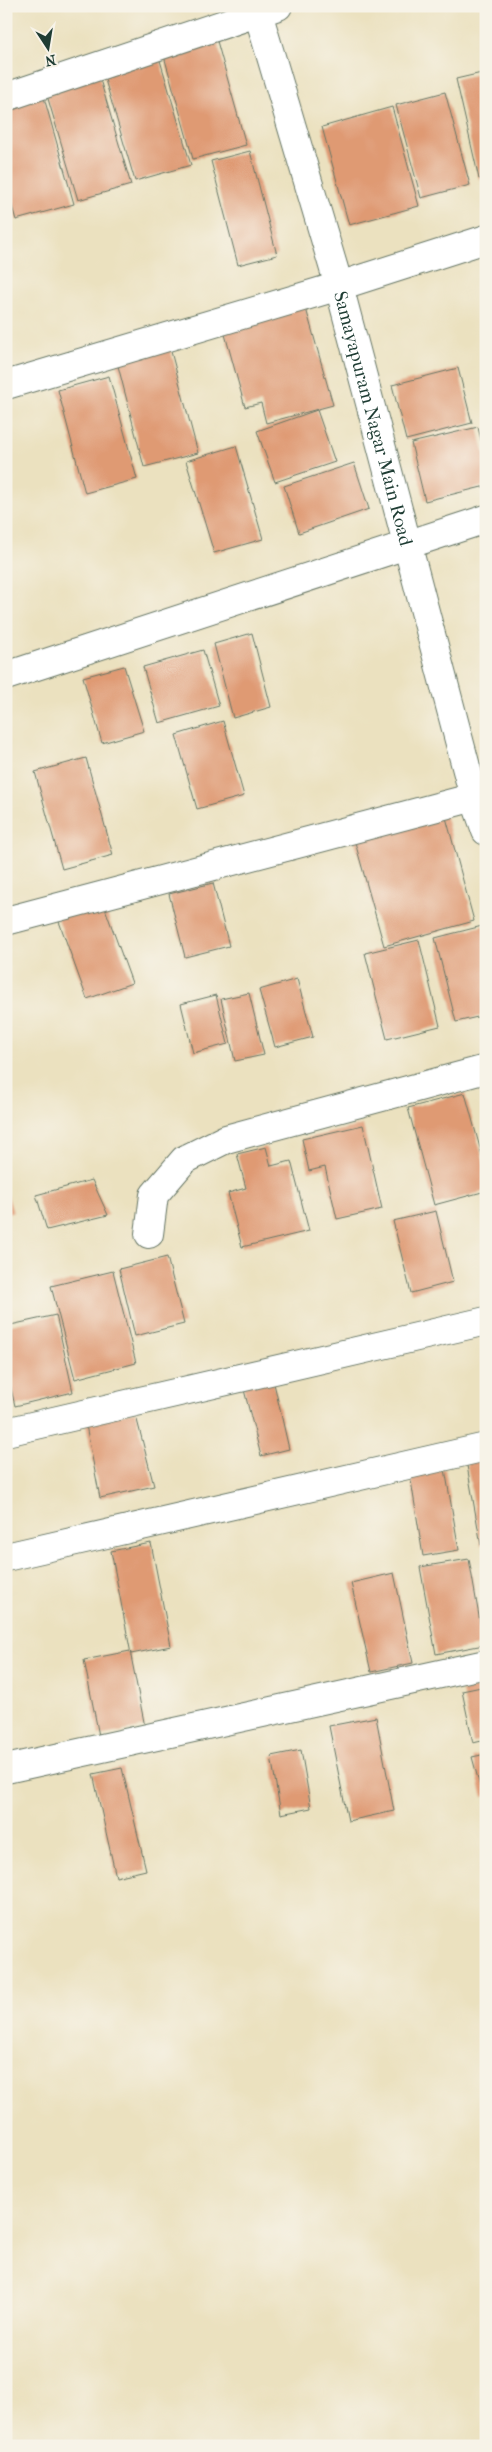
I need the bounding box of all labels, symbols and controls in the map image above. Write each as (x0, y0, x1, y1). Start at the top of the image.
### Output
north arrow (22, 22, 72, 72)
text: N (43, 51, 58, 70)
street label: Samayapuram Nagar Main Road (329, 289, 417, 549)

